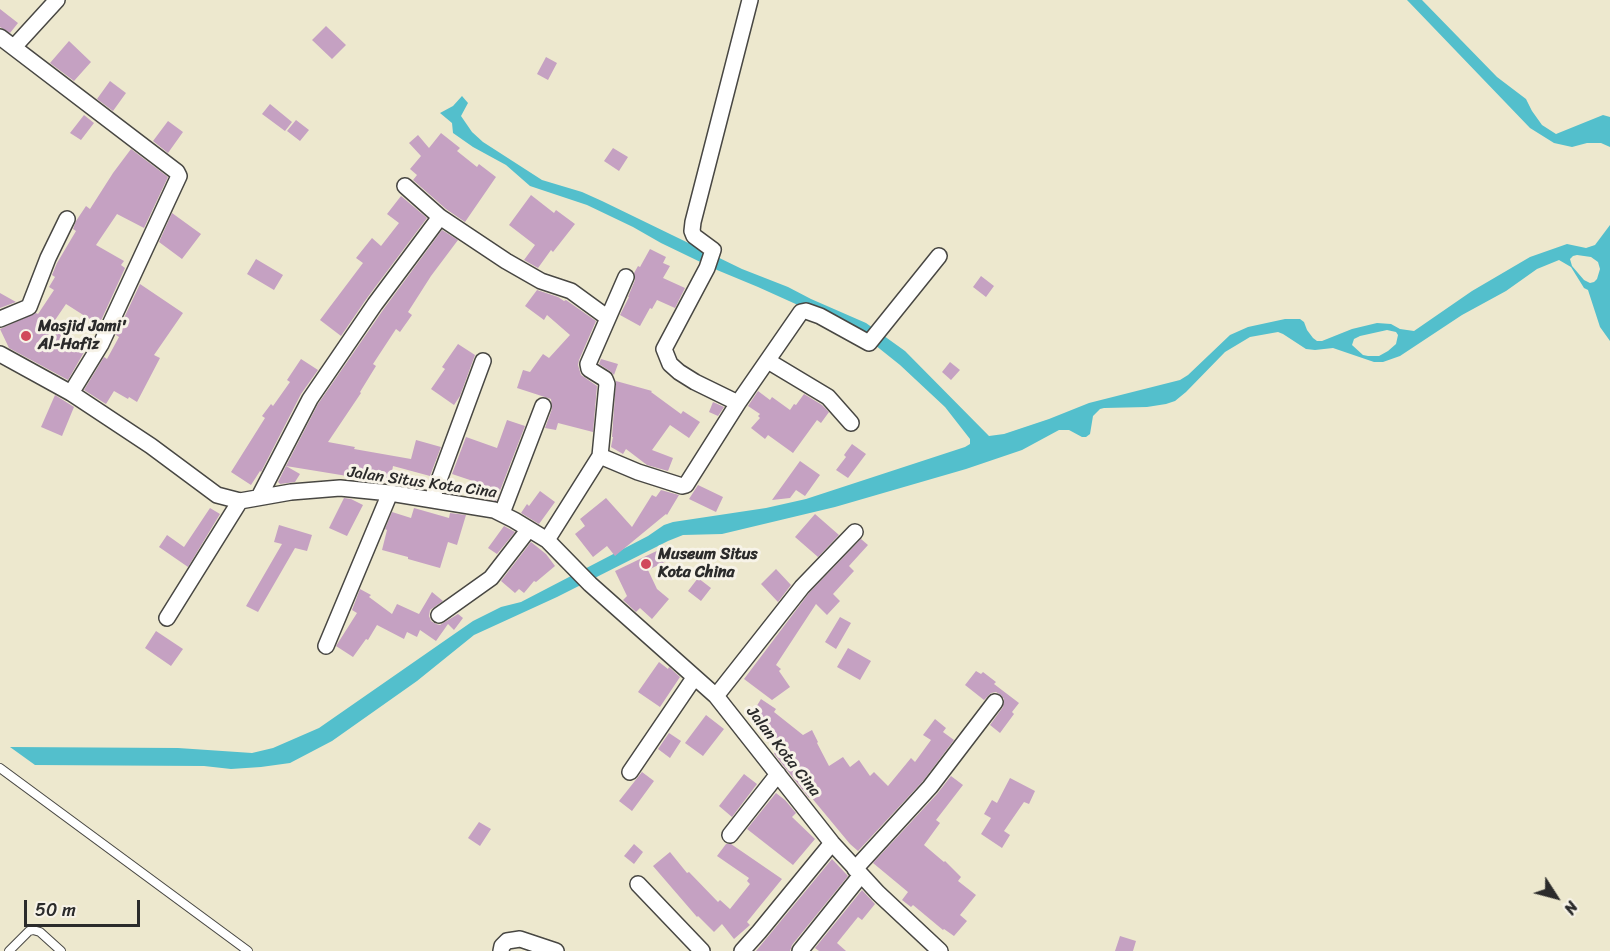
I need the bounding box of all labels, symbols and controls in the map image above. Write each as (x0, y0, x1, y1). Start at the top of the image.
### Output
place label: Masjid Jami' Al-Hafiz (38, 317, 127, 355)
marker: Masjid Jami' Al-Hafiz (19, 329, 33, 343)
street label: Jalan Situs Kota Cina (346, 463, 498, 503)
place label: Museum Situs Kota China (658, 545, 758, 583)
marker: Museum Situs Kota China (639, 557, 653, 571)
street label: Jalan Kota Cina (742, 703, 824, 801)
north arrow (1526, 867, 1586, 927)
scale bar (27, 888, 142, 926)
text: 50 m (35, 894, 76, 926)
text: N (1556, 895, 1586, 921)

